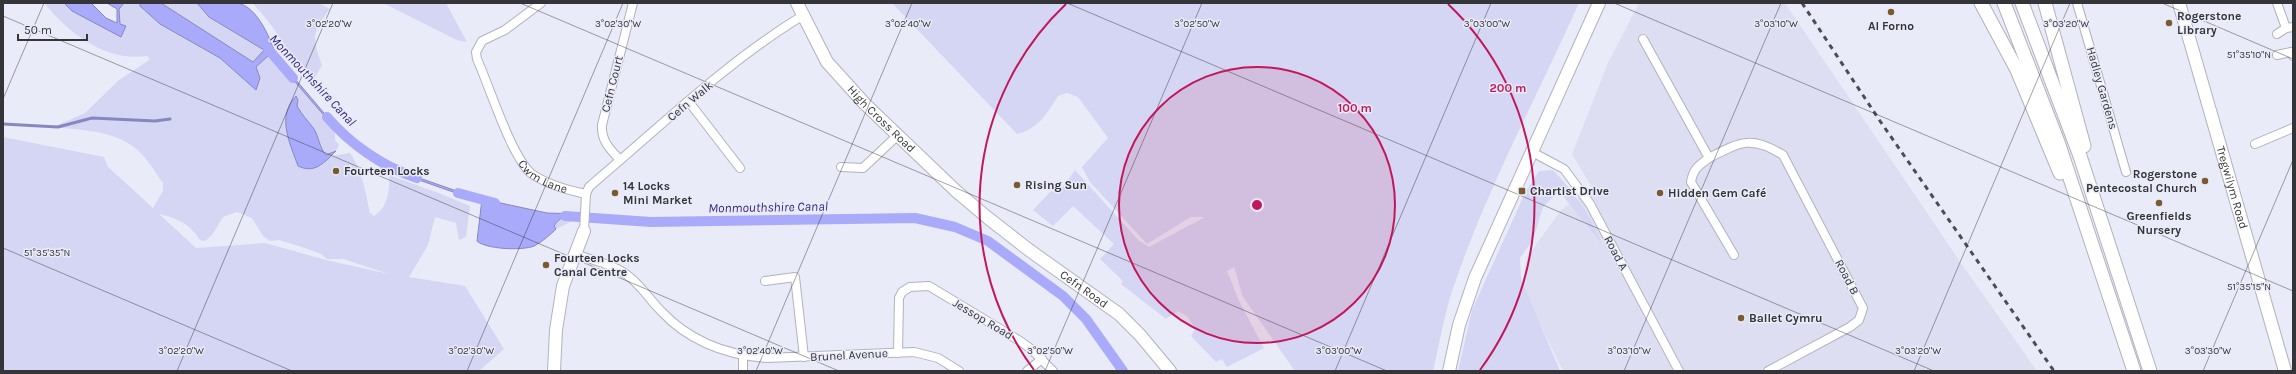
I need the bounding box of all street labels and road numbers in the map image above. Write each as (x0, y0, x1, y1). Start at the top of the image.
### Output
street label: Hadley Gardens (2084, 45, 2120, 131)
street label: Cefn Court (598, 54, 626, 114)
street label: Cefn Walk (665, 78, 716, 124)
street label: High Cross Road (845, 82, 918, 155)
street label: Tregwilym Road (2214, 145, 2251, 230)
street label: Cwm Lane (515, 157, 569, 196)
street label: Road A (1601, 233, 1631, 273)
street label: Road B (1832, 257, 1862, 297)
street label: Cefn Road (1057, 267, 1111, 311)
street label: Jessop Road (950, 296, 1016, 342)
street label: Brunel Avenue (810, 346, 888, 364)

